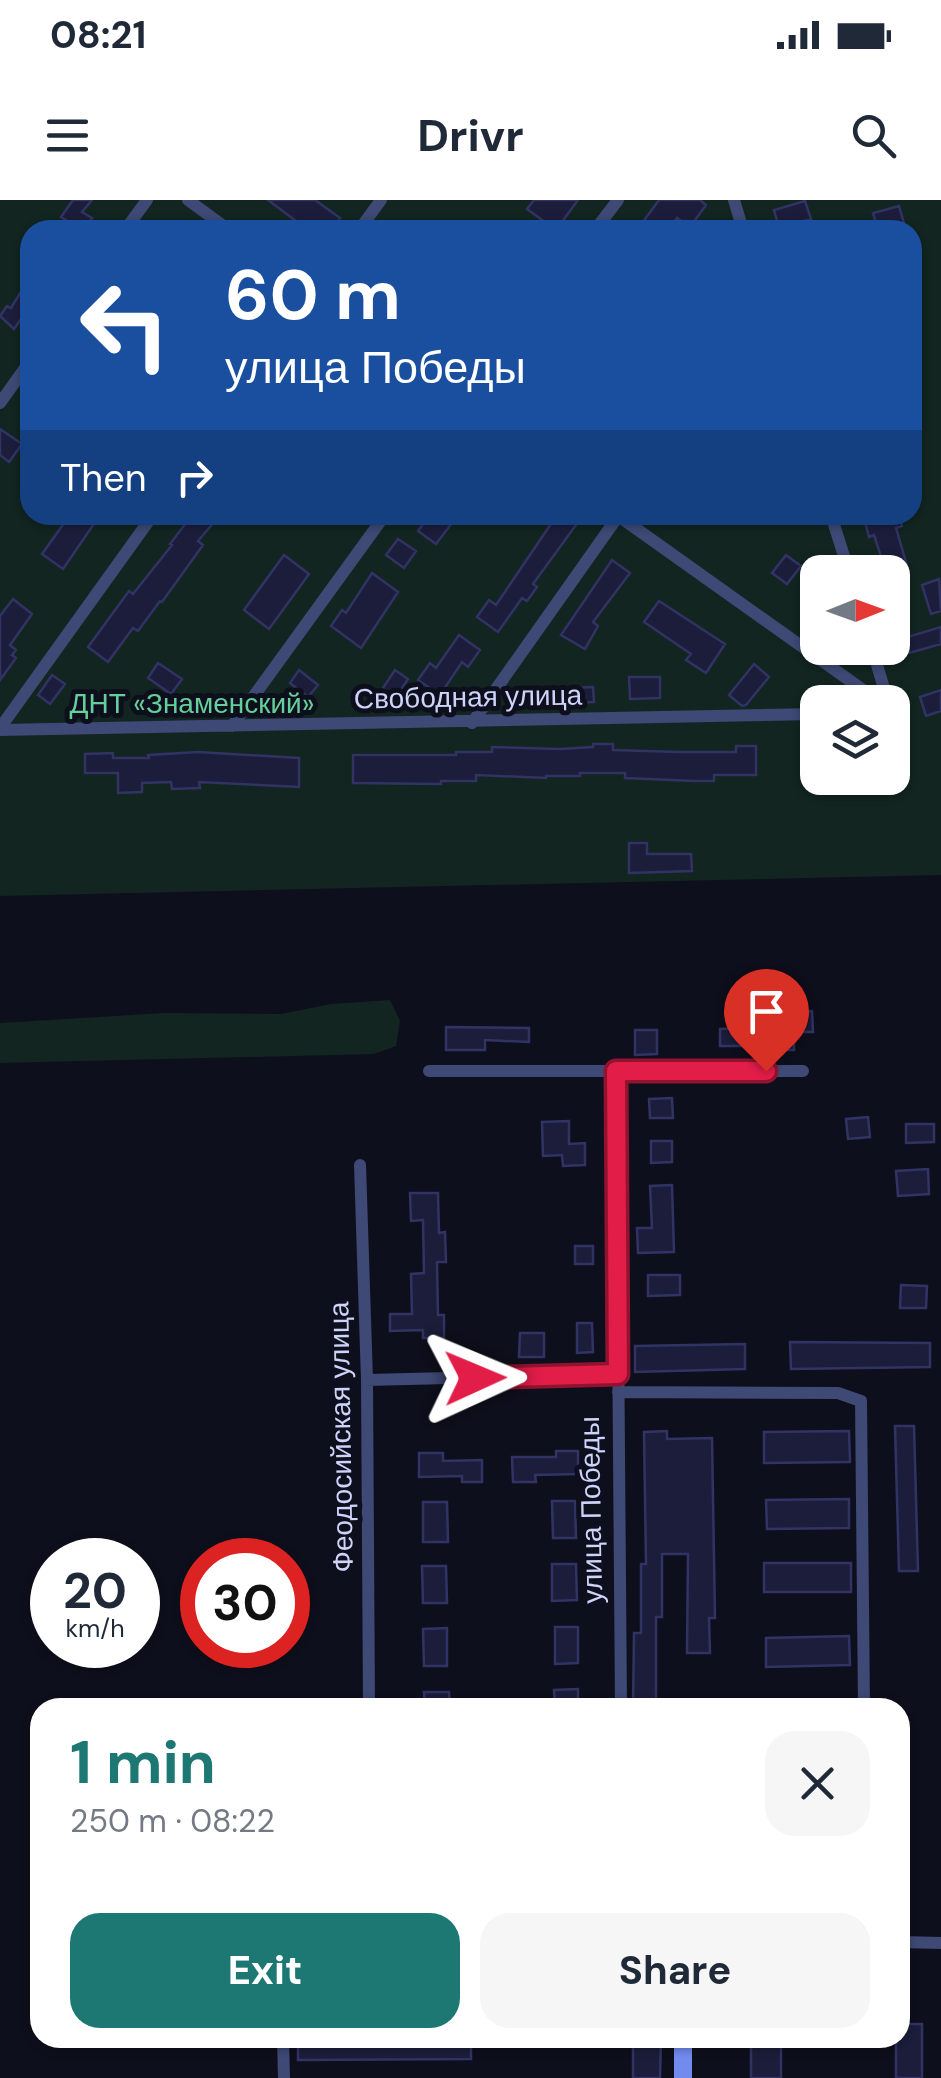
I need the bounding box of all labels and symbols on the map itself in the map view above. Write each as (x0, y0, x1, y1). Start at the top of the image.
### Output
north arrow (800, 555, 910, 665)
street label: Свободная улица (354, 677, 583, 717)
park label: ДНТ «Знаменский» (70, 685, 314, 722)
pin (724, 969, 809, 1072)
street label: Феодосийская улица (320, 1301, 362, 1573)
position arrow (423, 1326, 527, 1430)
street label: улица Победы (571, 1416, 611, 1604)
speed limit sign: 30 (180, 1538, 310, 1668)

